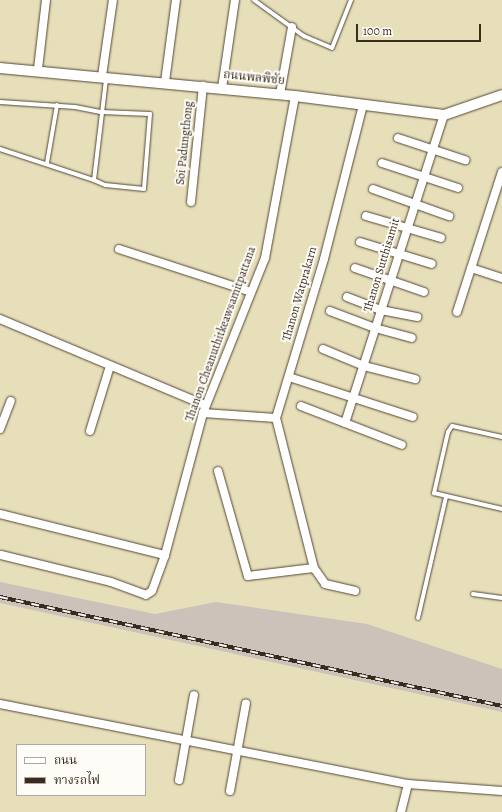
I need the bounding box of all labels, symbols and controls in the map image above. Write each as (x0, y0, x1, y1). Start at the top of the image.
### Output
scale bar (358, 16, 483, 42)
text: 100 m (363, 23, 392, 39)
street label: ถนนพลพิชัย (223, 68, 285, 88)
street label: Soi Padungthong (173, 100, 197, 186)
street label: Thanon Sutthisamit (361, 216, 403, 314)
street label: Thanon Cheanuthitkeawsamitpattana (183, 245, 259, 423)
street label: Thanon Watprakarn (280, 245, 320, 343)
legend (16, 744, 146, 796)
text: ถนน (54, 752, 77, 768)
text: ทางรถไฟ (54, 772, 100, 788)

